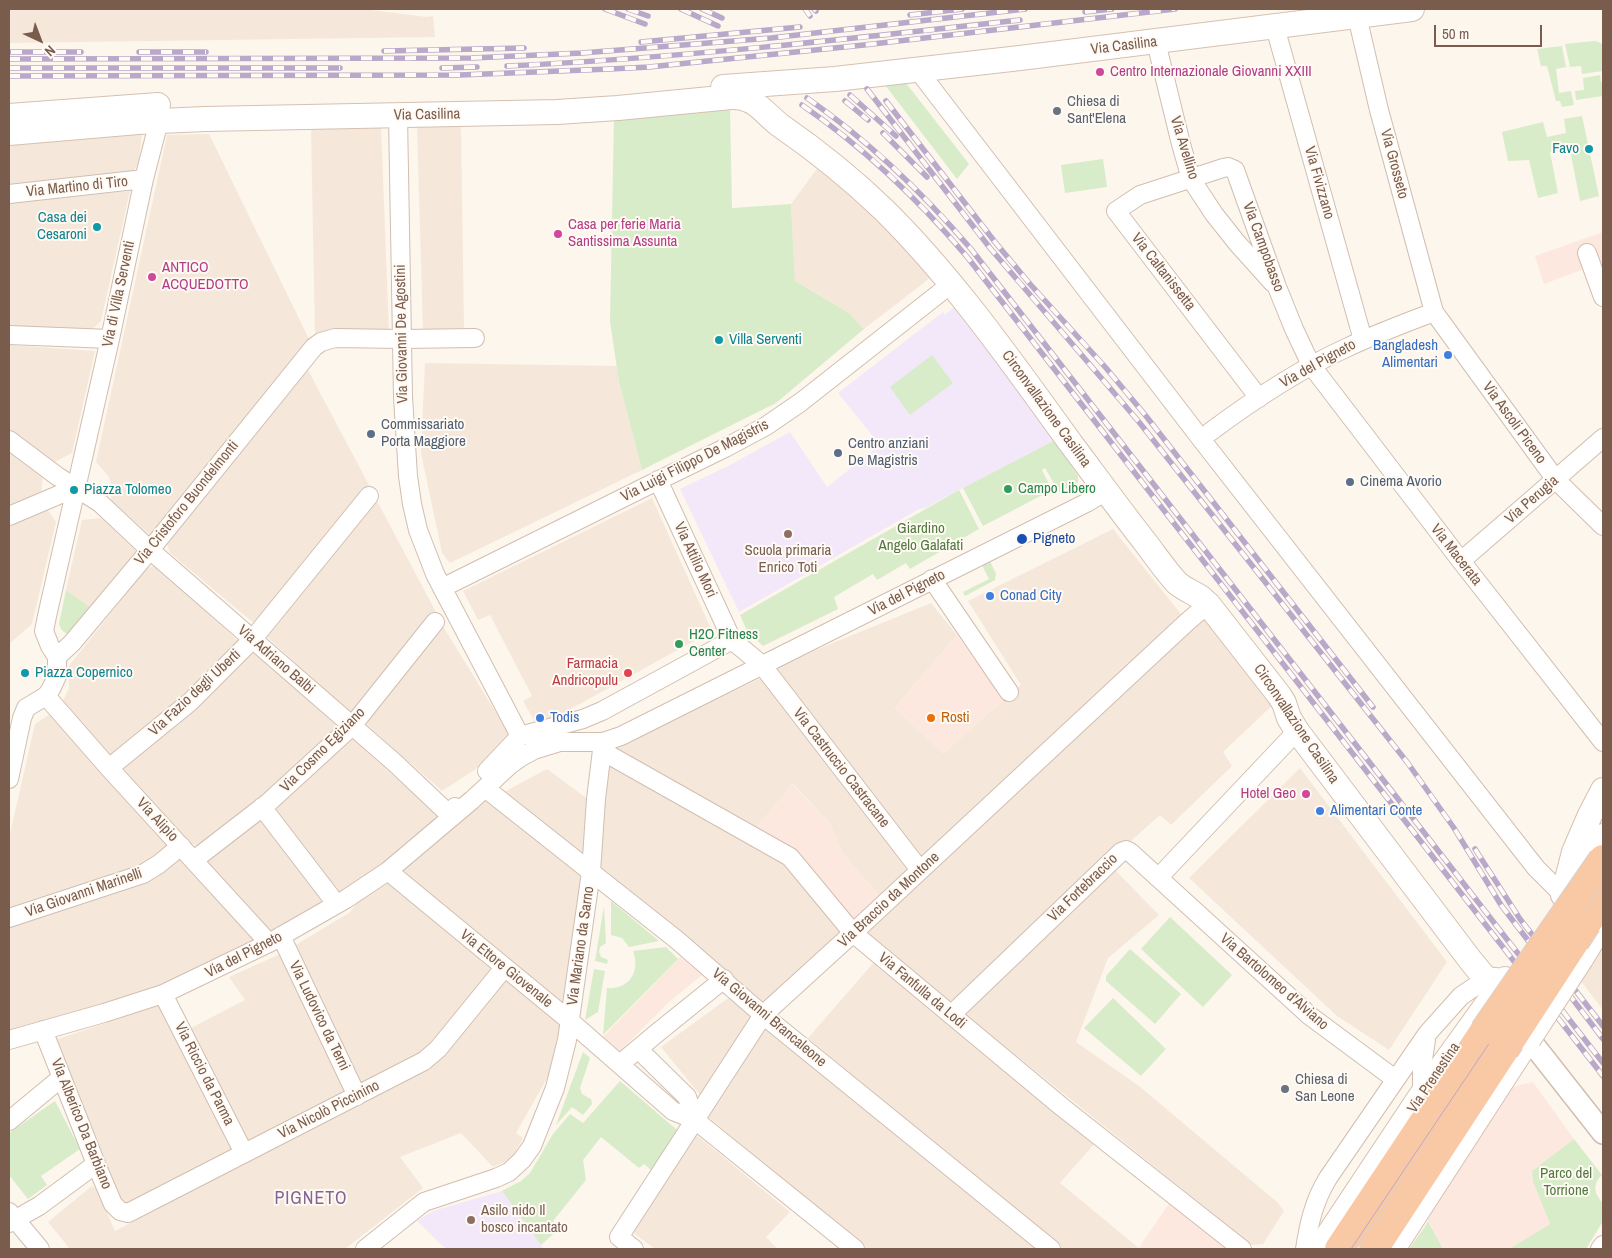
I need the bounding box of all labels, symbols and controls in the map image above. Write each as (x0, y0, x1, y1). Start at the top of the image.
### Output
north arrow (15, 15, 65, 65)
scale bar (1437, 15, 1544, 47)
text: 50 m (1442, 23, 1469, 44)
street label: Via Casilina (1090, 33, 1158, 59)
text: N (41, 42, 59, 60)
place label: Centro Internazionale Giovanni XXIII (1110, 63, 1312, 81)
marker: Centro Internazionale Giovanni XXIII (1094, 66, 1106, 78)
place label: Chiesa di Sant'Elena (1067, 93, 1126, 128)
street label: Via Casilina (393, 105, 461, 125)
marker: Chiesa di Sant'Elena (1051, 105, 1063, 117)
street label: Via Avellino (1166, 114, 1202, 182)
street label: Via Grosseto (1376, 127, 1412, 201)
place label: Favo (1552, 140, 1579, 158)
marker: Favo (1583, 143, 1595, 155)
street label: Via Fivizzano (1300, 144, 1338, 222)
street label: Via Martino di Tiro (25, 173, 129, 201)
street label: Via Campobasso (1238, 200, 1288, 294)
place label: Casa dei Cesaroni (37, 209, 87, 244)
place label: Casa per ferie Maria Santissima Assunta (568, 216, 681, 251)
marker: Casa dei Cesaroni (91, 221, 103, 233)
marker: Casa per ferie Maria Santissima Assunta (552, 228, 564, 240)
street label: Via Caltanissetta (1127, 230, 1199, 314)
street label: Via di Villa Serventi (99, 239, 139, 349)
place label: ANTICO ACQUEDOTTO (162, 259, 249, 294)
street label: Via Giovanni De Agostini (392, 264, 412, 404)
marker: ANTICO ACQUEDOTTO (146, 271, 158, 283)
place label: Villa Serventi (729, 331, 802, 349)
marker: Villa Serventi (713, 334, 725, 346)
street label: Via del Pigneto (1277, 336, 1359, 392)
place label: Bangladesh Alimentari (1373, 337, 1438, 372)
street label: Circonvallazione Casilina (998, 347, 1094, 471)
marker: Bangladesh Alimentari (1442, 349, 1454, 361)
street label: Via Ascoli Piceno (1478, 379, 1550, 467)
place label: Commissariato Porta Maggiore (381, 416, 466, 451)
street label: Via Luigi Filippo De Magistris (618, 416, 772, 506)
marker: Commissariato Porta Maggiore (365, 428, 377, 440)
place label: Centro anziani De Magistris (848, 435, 929, 470)
street label: Via Cristoforo Buondelmonti (131, 437, 243, 569)
marker: Centro anziani De Magistris (832, 447, 844, 459)
street label: Via Perugia (1502, 472, 1562, 528)
place label: Cinema Avorio (1360, 473, 1442, 491)
marker: Cinema Avorio (1344, 476, 1356, 488)
place label: Campo Libero (1018, 480, 1096, 498)
place label: Piazza Tolomeo (84, 481, 172, 499)
marker: Campo Libero (1002, 483, 1014, 495)
marker: Piazza Tolomeo (68, 484, 80, 496)
street label: Via Attilio Mori (670, 519, 720, 601)
park label: Giardino Angelo Galafati (879, 520, 963, 555)
street label: Via Macerata (1426, 521, 1486, 589)
marker: Scuola primaria Enrico Toti (782, 528, 794, 540)
place label: Pigneto (1033, 530, 1075, 548)
marker: Pigneto (1015, 532, 1029, 546)
place label: Scuola primaria Enrico Toti (745, 542, 831, 577)
street label: Via del Pigneto (866, 566, 948, 620)
place label: Conad City (1000, 587, 1062, 605)
marker: Conad City (984, 590, 996, 602)
street label: Via Adriano Balbi (234, 622, 318, 698)
place label: H2O Fitness Center (689, 626, 758, 661)
marker: H2O Fitness Center (673, 638, 685, 650)
street label: Via Fazio degli Uberti (145, 646, 245, 740)
place label: Farmacia Andricopulu (552, 655, 618, 690)
street label: Circonvallazione Casilina (1249, 661, 1343, 787)
place label: Piazza Copernico (35, 664, 133, 682)
marker: Piazza Copernico (19, 667, 31, 679)
marker: Farmacia Andricopulu (622, 667, 634, 679)
street label: Via Cosmo Egiziano (277, 704, 369, 796)
street label: Via Castruccio Castracane (789, 705, 893, 831)
place label: Todis (550, 709, 579, 727)
place label: Rosti (941, 709, 970, 727)
marker: Todis (534, 712, 546, 724)
marker: Rosti (925, 712, 937, 724)
place label: Hotel Geo (1241, 785, 1296, 803)
marker: Hotel Geo (1300, 788, 1312, 800)
street label: Via Alipio (132, 794, 182, 846)
place label: Alimentari Conte (1330, 802, 1422, 820)
marker: Alimentari Conte (1314, 805, 1326, 817)
street label: Via Braccio da Montone (835, 848, 943, 952)
street label: Via Fortebraccio (1044, 850, 1122, 926)
street label: Via Giovanni Marinelli (23, 865, 145, 921)
street label: Via Mariano da Sarno (564, 885, 598, 1007)
street label: Via Ettore Giovenale (456, 926, 556, 1012)
street label: Via del Pigneto (203, 928, 285, 982)
street label: Via Bartolomeo d'Alviano (1216, 930, 1332, 1034)
street label: Via Fanfulla da Lodi (874, 949, 970, 1033)
street label: Via Ludovico da Terni (285, 958, 353, 1074)
street label: Via Giovanni Brancaleone (708, 965, 830, 1071)
street label: Via Riccio da Parma (170, 1019, 238, 1129)
street label: Via Prenestina (1404, 1039, 1464, 1117)
street label: Via Alberico Da Barbiano (47, 1056, 115, 1192)
place label: Chiesa di San Leone (1295, 1071, 1355, 1106)
street label: Via Nicolò Piccinino (275, 1077, 383, 1143)
marker: Chiesa di San Leone (1279, 1083, 1291, 1095)
park label: Parco del Torrione (1540, 1165, 1592, 1200)
district label: PIGNETO (274, 1188, 348, 1210)
place label: Asilo nido Il bosco incantato (481, 1202, 568, 1237)
marker: Asilo nido Il bosco incantato (465, 1214, 477, 1226)

